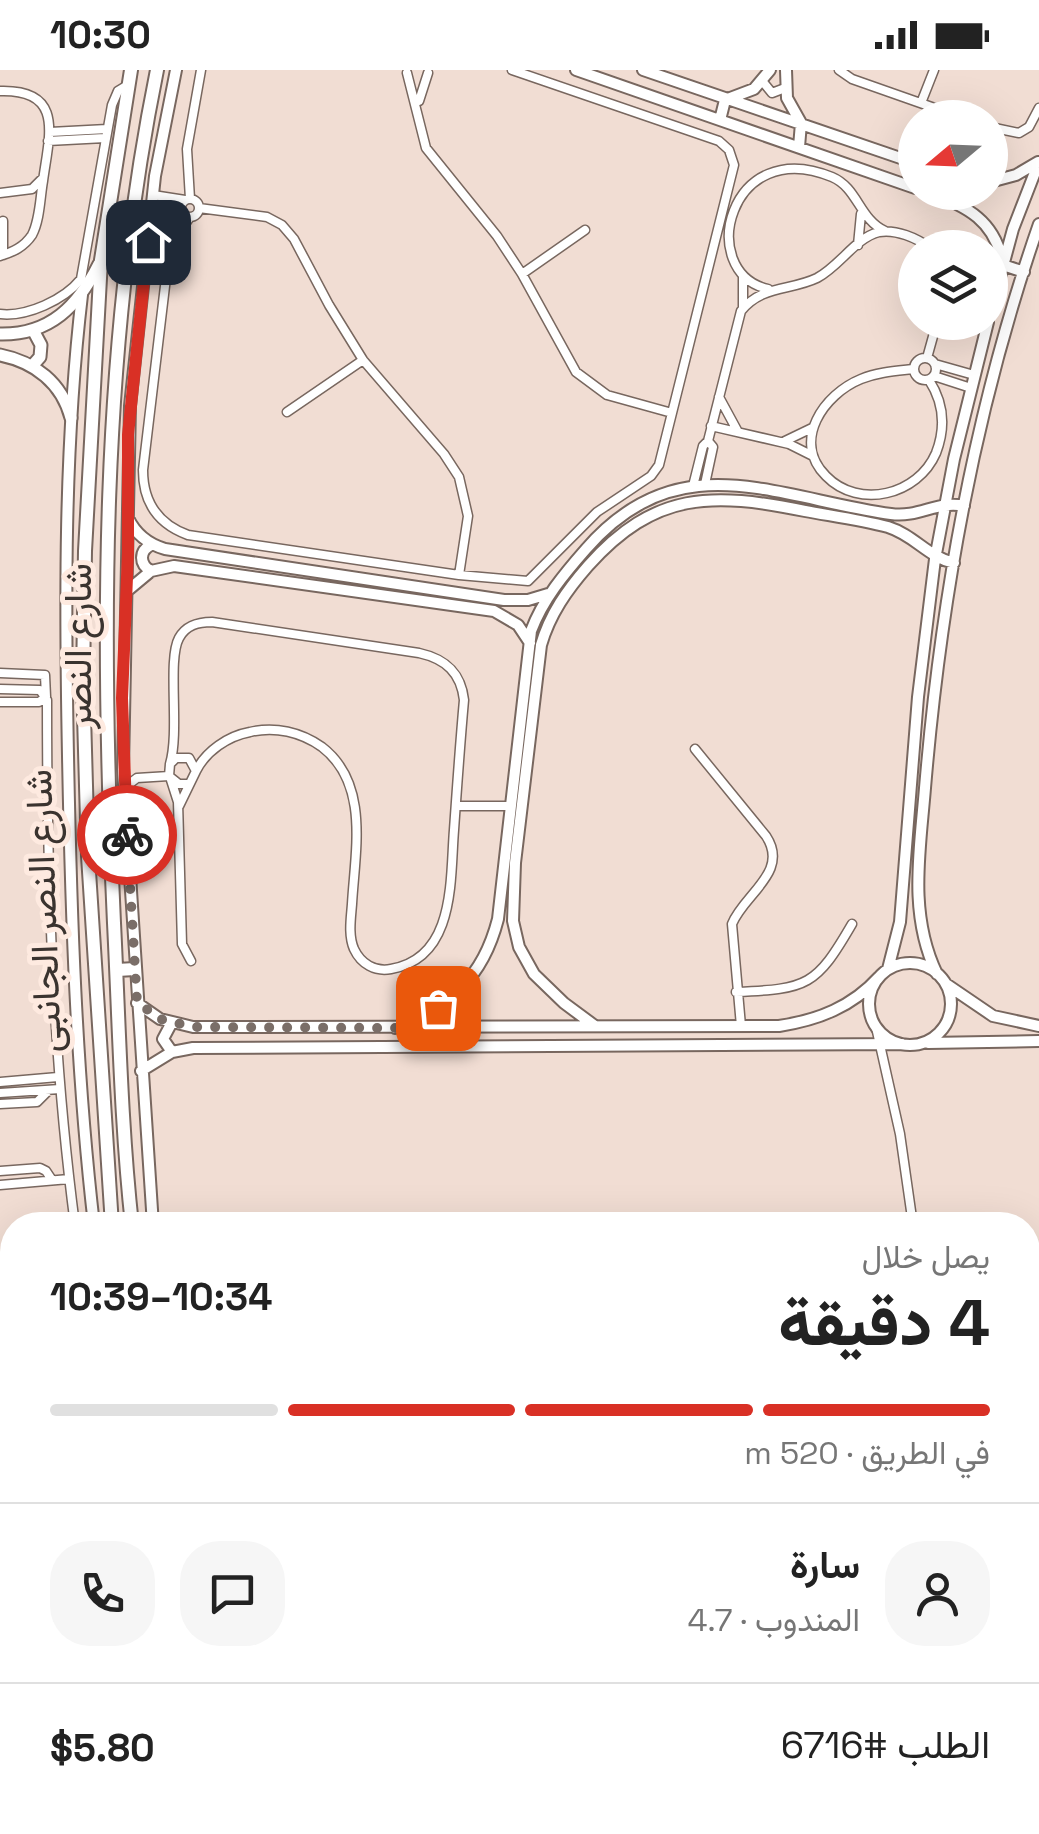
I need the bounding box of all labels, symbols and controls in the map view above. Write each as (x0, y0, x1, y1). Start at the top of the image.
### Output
text: 10:30 (50, 11, 151, 59)
north arrow (898, 100, 1008, 210)
map controls (898, 100, 1008, 340)
pin (106, 200, 191, 285)
icon: home (121, 215, 176, 270)
button: layers (898, 230, 1008, 340)
street label: شارع النصر (54, 563, 104, 730)
street label: شارع النصر الجانبى (14, 768, 74, 1054)
courier (77, 785, 177, 885)
icon: bike (100, 808, 155, 863)
pin (396, 966, 481, 1051)
icon: bag (411, 981, 466, 1036)
text: يصل خلال (862, 1237, 990, 1277)
text: 10:34–10:39 (50, 1273, 272, 1321)
text: 4 دقيقة (778, 1281, 990, 1364)
text: في الطريق · 520 m (744, 1433, 990, 1473)
button: phone (50, 1541, 155, 1646)
button: chat (180, 1541, 285, 1646)
text: سارة (790, 1541, 860, 1589)
button: person (885, 1541, 990, 1646)
text: المندوب · 4.7 (688, 1600, 860, 1640)
text: الطلب #6716 (781, 1721, 990, 1769)
text: $5.80 (50, 1724, 155, 1772)

